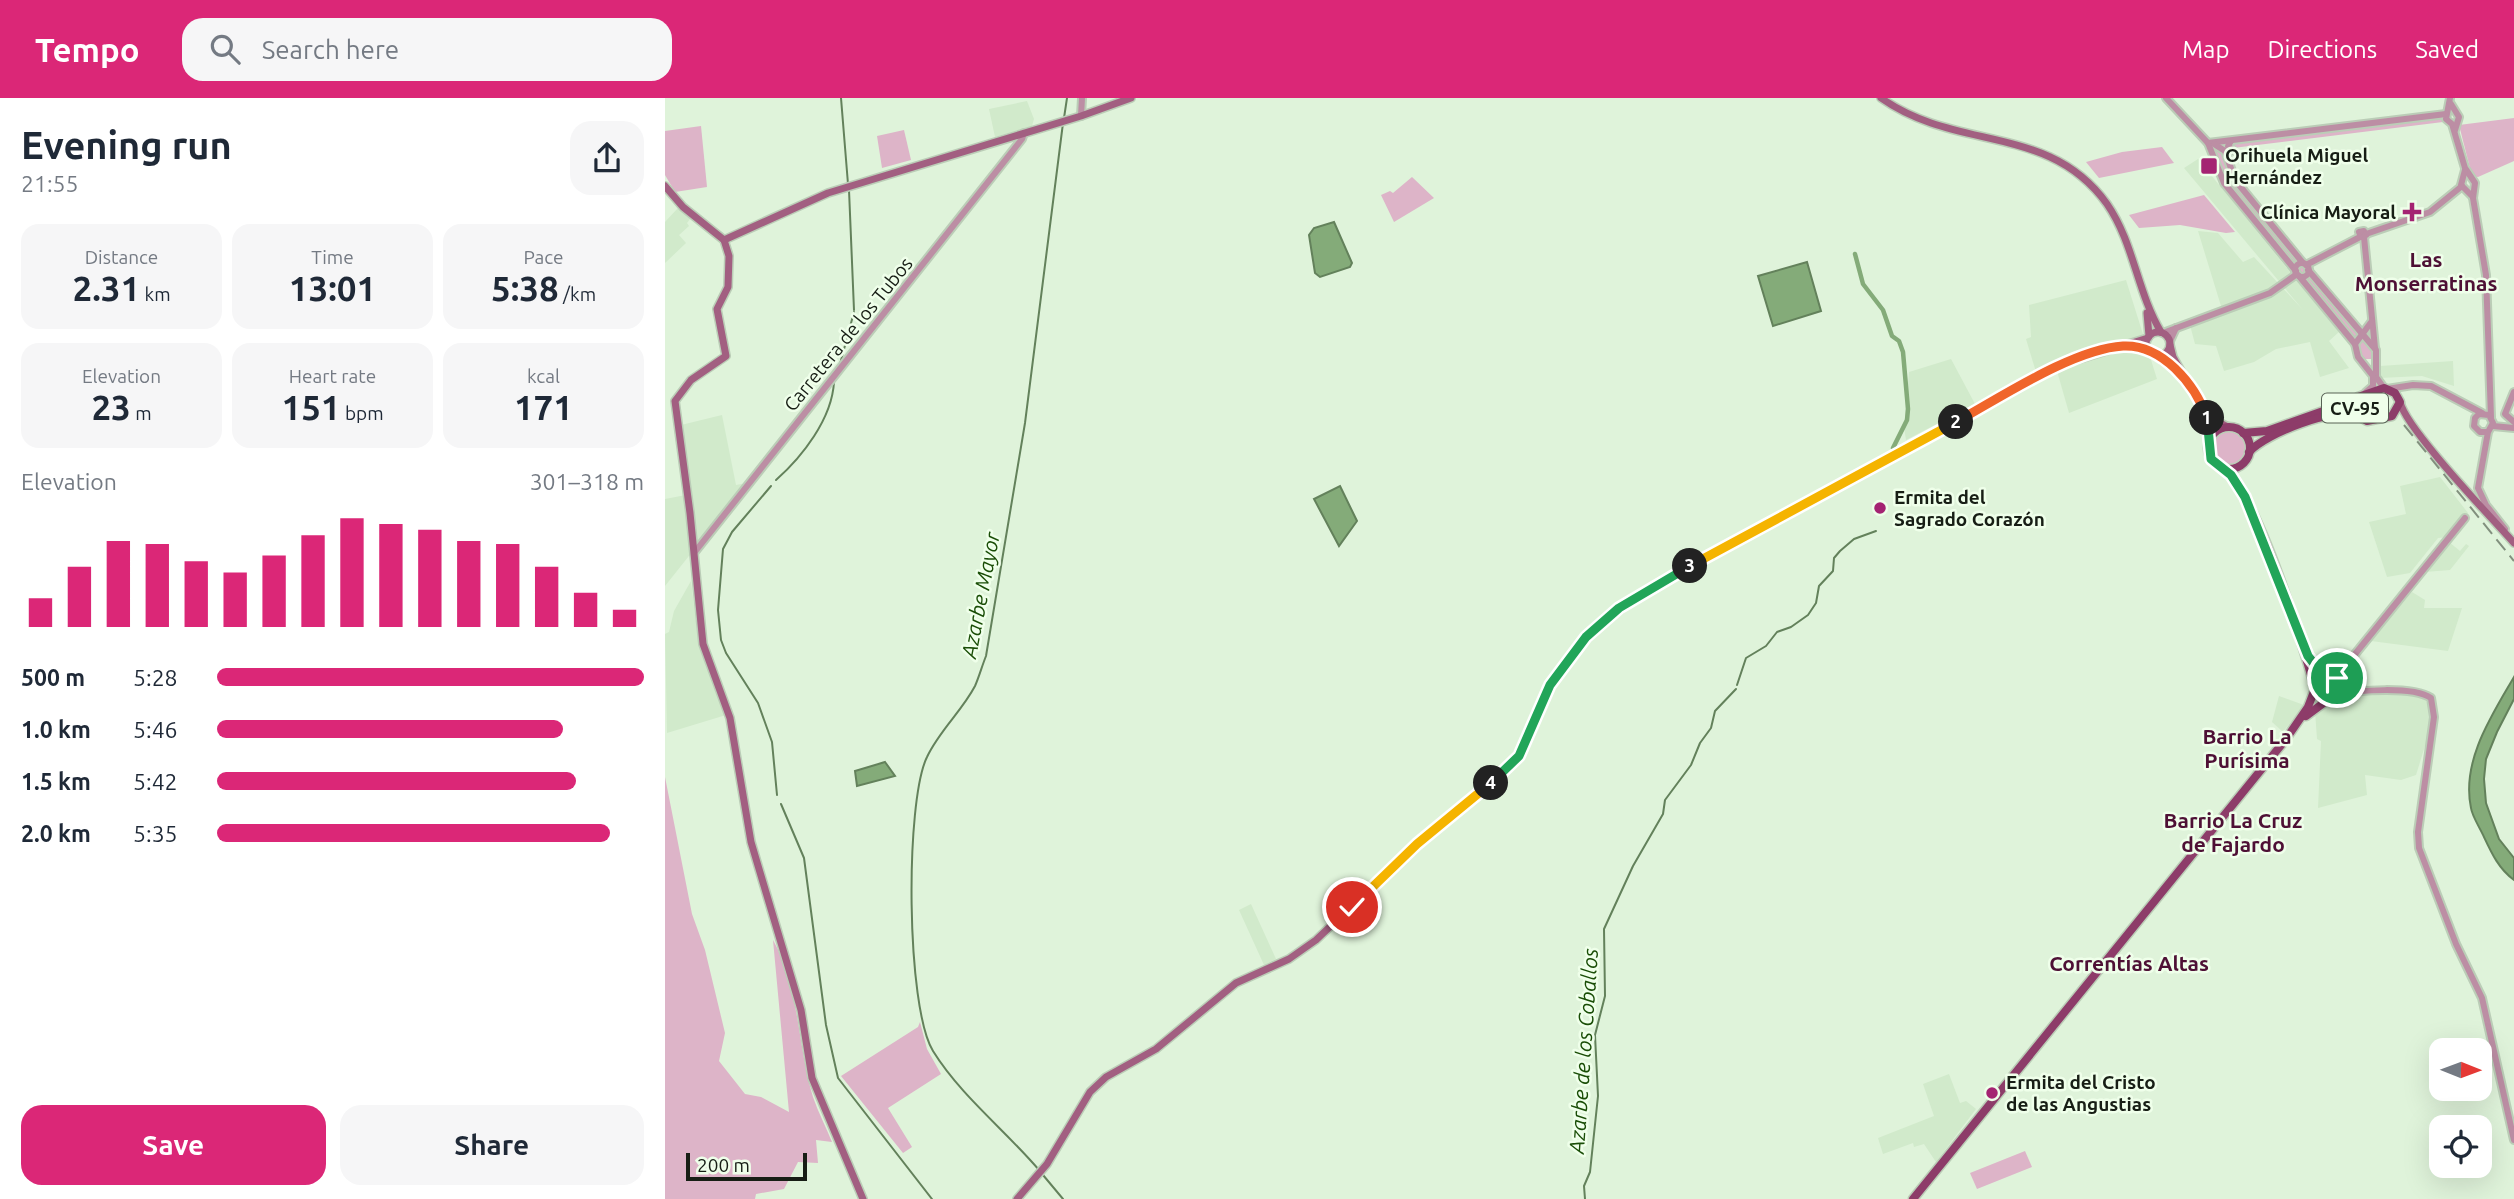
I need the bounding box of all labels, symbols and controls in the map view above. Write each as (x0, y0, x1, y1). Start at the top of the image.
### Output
search box (182, 18, 672, 81)
icon: search (206, 30, 244, 68)
text: Tempo (35, 31, 140, 68)
text: Search here (262, 35, 399, 64)
text: Map (2182, 36, 2229, 63)
text: Directions (2267, 36, 2377, 63)
text: Saved (2415, 36, 2479, 63)
button: share (570, 121, 644, 195)
text: Evening run (21, 124, 232, 166)
place label: Orihuela Miguel Hernández (2225, 144, 2368, 188)
marker: Orihuela Miguel Hernández (2199, 156, 2219, 176)
text: 21:55 (21, 171, 79, 196)
place label: Clínica Mayoral (2261, 201, 2396, 223)
marker: Clínica Mayoral (2402, 202, 2422, 222)
text: Distance (85, 246, 158, 268)
text: Time (311, 246, 354, 268)
text: Pace (523, 246, 564, 268)
district label: Las Monserratinas (2355, 247, 2497, 295)
street label: Carretera de los Tubos (779, 253, 917, 415)
text: 2.31 (72, 268, 140, 308)
text: 13:01 (289, 268, 376, 308)
text: 5:38 (491, 268, 559, 308)
text: km (140, 283, 171, 305)
text: /km (559, 283, 596, 305)
text: Elevation (82, 365, 161, 387)
text: Heart rate (289, 365, 376, 387)
text: kcal (527, 365, 560, 387)
text: 23 (91, 387, 131, 427)
text: 151 (281, 387, 341, 427)
text: 171 (514, 387, 573, 427)
road number: CV-95 (2322, 394, 2388, 422)
pin: 1 (2189, 400, 2225, 436)
text: m (131, 402, 152, 424)
text: bpm (341, 402, 384, 424)
pin: 2 (1939, 404, 1973, 440)
text: 1 (2201, 406, 2212, 428)
text: 2 (1950, 410, 1961, 432)
text: Elevation (21, 469, 117, 494)
text: 301–318 m (530, 469, 644, 494)
place label: Ermita del Sagrado Corazón (1894, 486, 2045, 530)
marker: Ermita del Sagrado Corazón (1872, 500, 1888, 516)
water label: Azarbe Mayor (956, 529, 1004, 661)
pin: 3 (1672, 548, 1707, 584)
text: 3 (1684, 554, 1695, 576)
pin (2307, 648, 2367, 708)
icon: arrive (2318, 659, 2356, 697)
text: 500 m (21, 665, 85, 690)
text: 5:28 (133, 665, 178, 690)
text: 1.0 km (21, 717, 91, 742)
text: 5:46 (133, 717, 178, 742)
district label: Barrio La Purísima (2202, 724, 2292, 772)
pin: 4 (1473, 766, 1509, 800)
text: 1.5 km (21, 769, 91, 794)
text: 5:42 (133, 769, 178, 794)
text: 4 (1485, 771, 1496, 793)
district label: Barrio La Cruz de Fajardo (2164, 808, 2302, 856)
text: 2.0 km (21, 821, 91, 846)
text: 5:35 (133, 821, 178, 846)
pin (1322, 877, 1382, 937)
icon: check (1333, 888, 1371, 926)
water label: Azarbe de los Coballos (1564, 947, 1602, 1155)
district label: Correntías Altas (2049, 951, 2209, 975)
north arrow (2429, 1038, 2492, 1101)
map controls (2429, 1038, 2492, 1178)
place label: Ermita del Cristo de las Angustias (2006, 1071, 2156, 1115)
marker: Ermita del Cristo de las Angustias (1984, 1085, 2000, 1101)
button: Save (21, 1105, 326, 1185)
button: Share (340, 1105, 644, 1185)
button: locate (2429, 1115, 2492, 1178)
scale bar (686, 1150, 807, 1182)
text: 200 m (697, 1154, 750, 1176)

